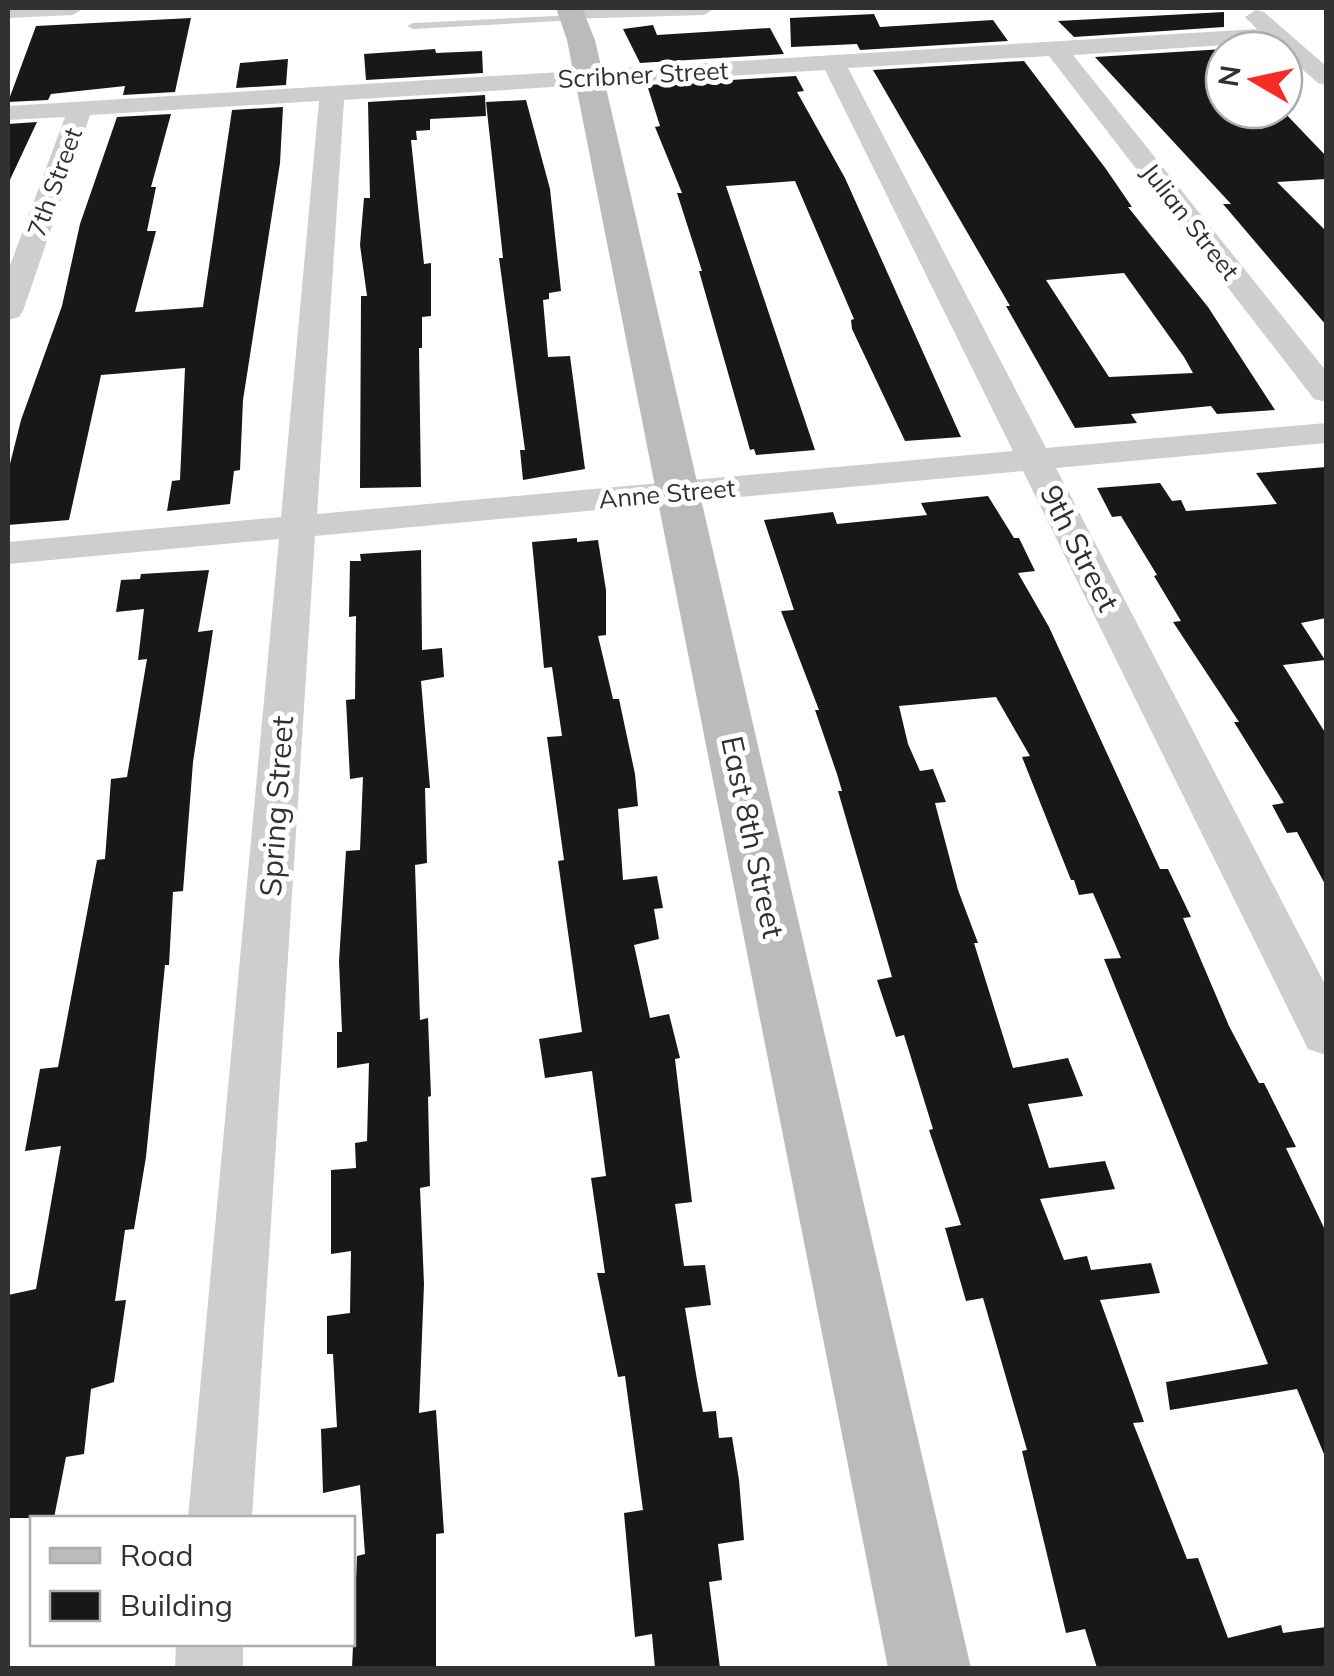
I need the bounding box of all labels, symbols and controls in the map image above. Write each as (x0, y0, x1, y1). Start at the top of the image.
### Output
north arrow (1204, 30, 1304, 130)
street label: Scribner Street (557, 54, 729, 94)
text: N (1210, 63, 1248, 89)
street label: 7th Street (20, 123, 88, 241)
street label: Julian Street (1136, 156, 1246, 286)
street label: Anne Street (597, 472, 737, 514)
street label: 9th Street (1032, 478, 1128, 618)
street label: Spring Street (251, 714, 301, 898)
street label: East 8th Street (713, 733, 793, 941)
legend (30, 1516, 355, 1646)
text: Road (120, 1536, 194, 1574)
text: Building (120, 1586, 233, 1624)

